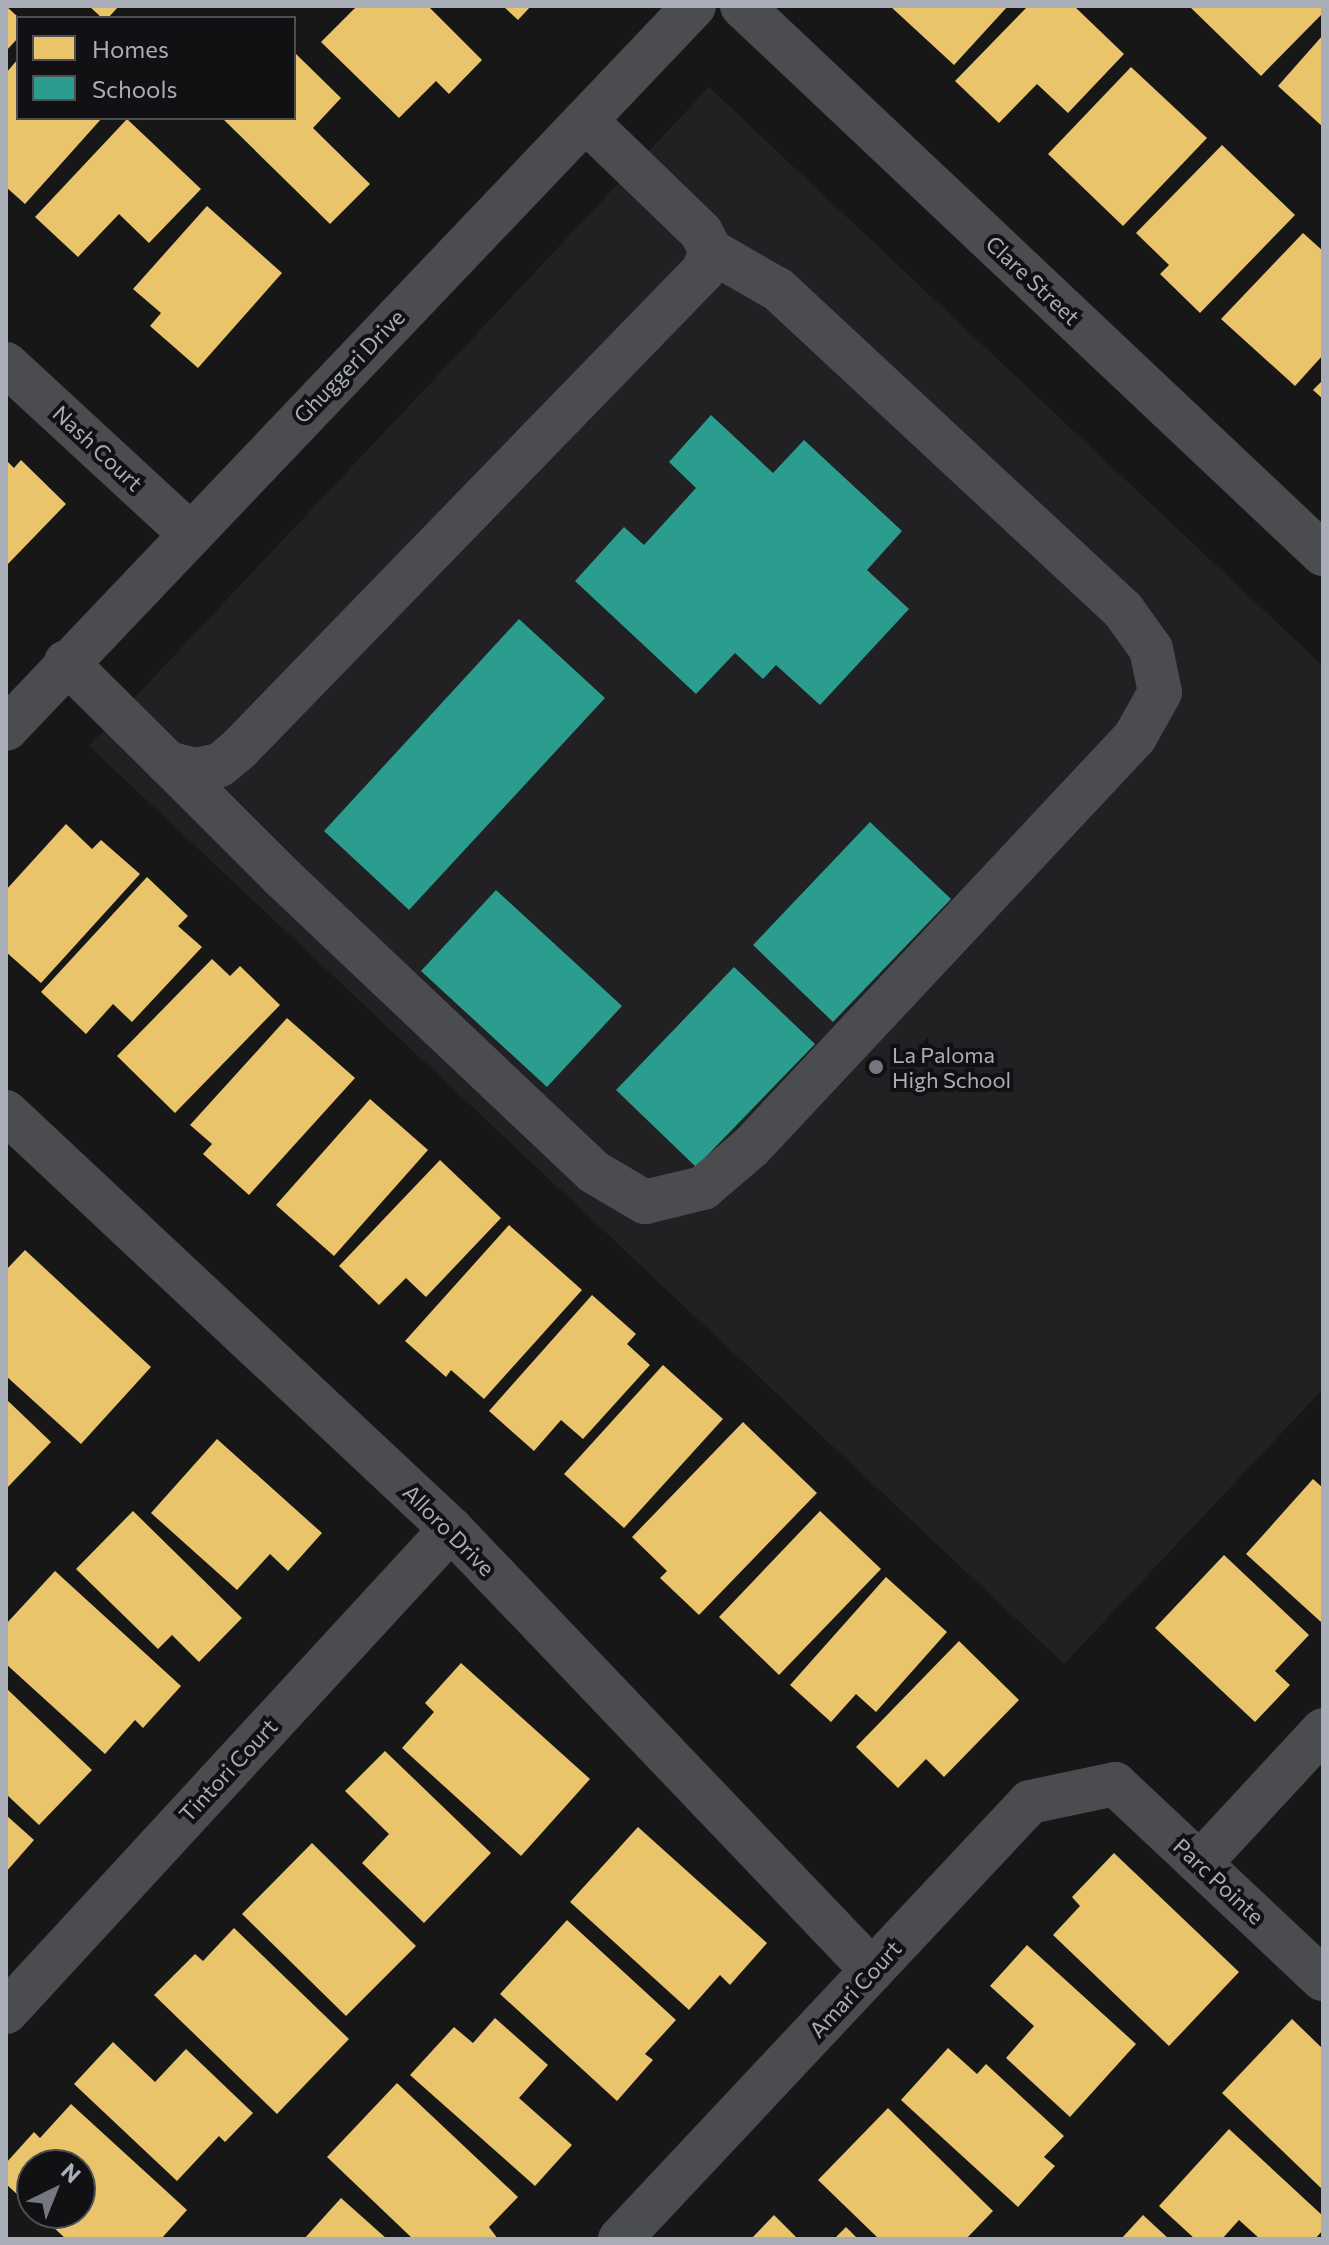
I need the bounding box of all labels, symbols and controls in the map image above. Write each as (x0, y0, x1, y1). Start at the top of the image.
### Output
legend (16, 16, 296, 120)
text: Homes (92, 34, 169, 63)
text: Schools (92, 74, 177, 103)
street label: Clare Street (981, 230, 1085, 330)
street label: Ghuggeri Drive (288, 304, 410, 428)
street label: Nash Court (48, 400, 148, 496)
place label: La Paloma High School (892, 1041, 1011, 1092)
marker: La Paloma High School (867, 1058, 885, 1076)
street label: Alloro Drive (398, 1479, 500, 1581)
street label: Tintori Court (174, 1713, 282, 1827)
street label: Parc Pointe (1168, 1832, 1270, 1930)
street label: Amari Court (803, 1935, 907, 2043)
north arrow (16, 2149, 96, 2229)
text: N (56, 2157, 87, 2188)

